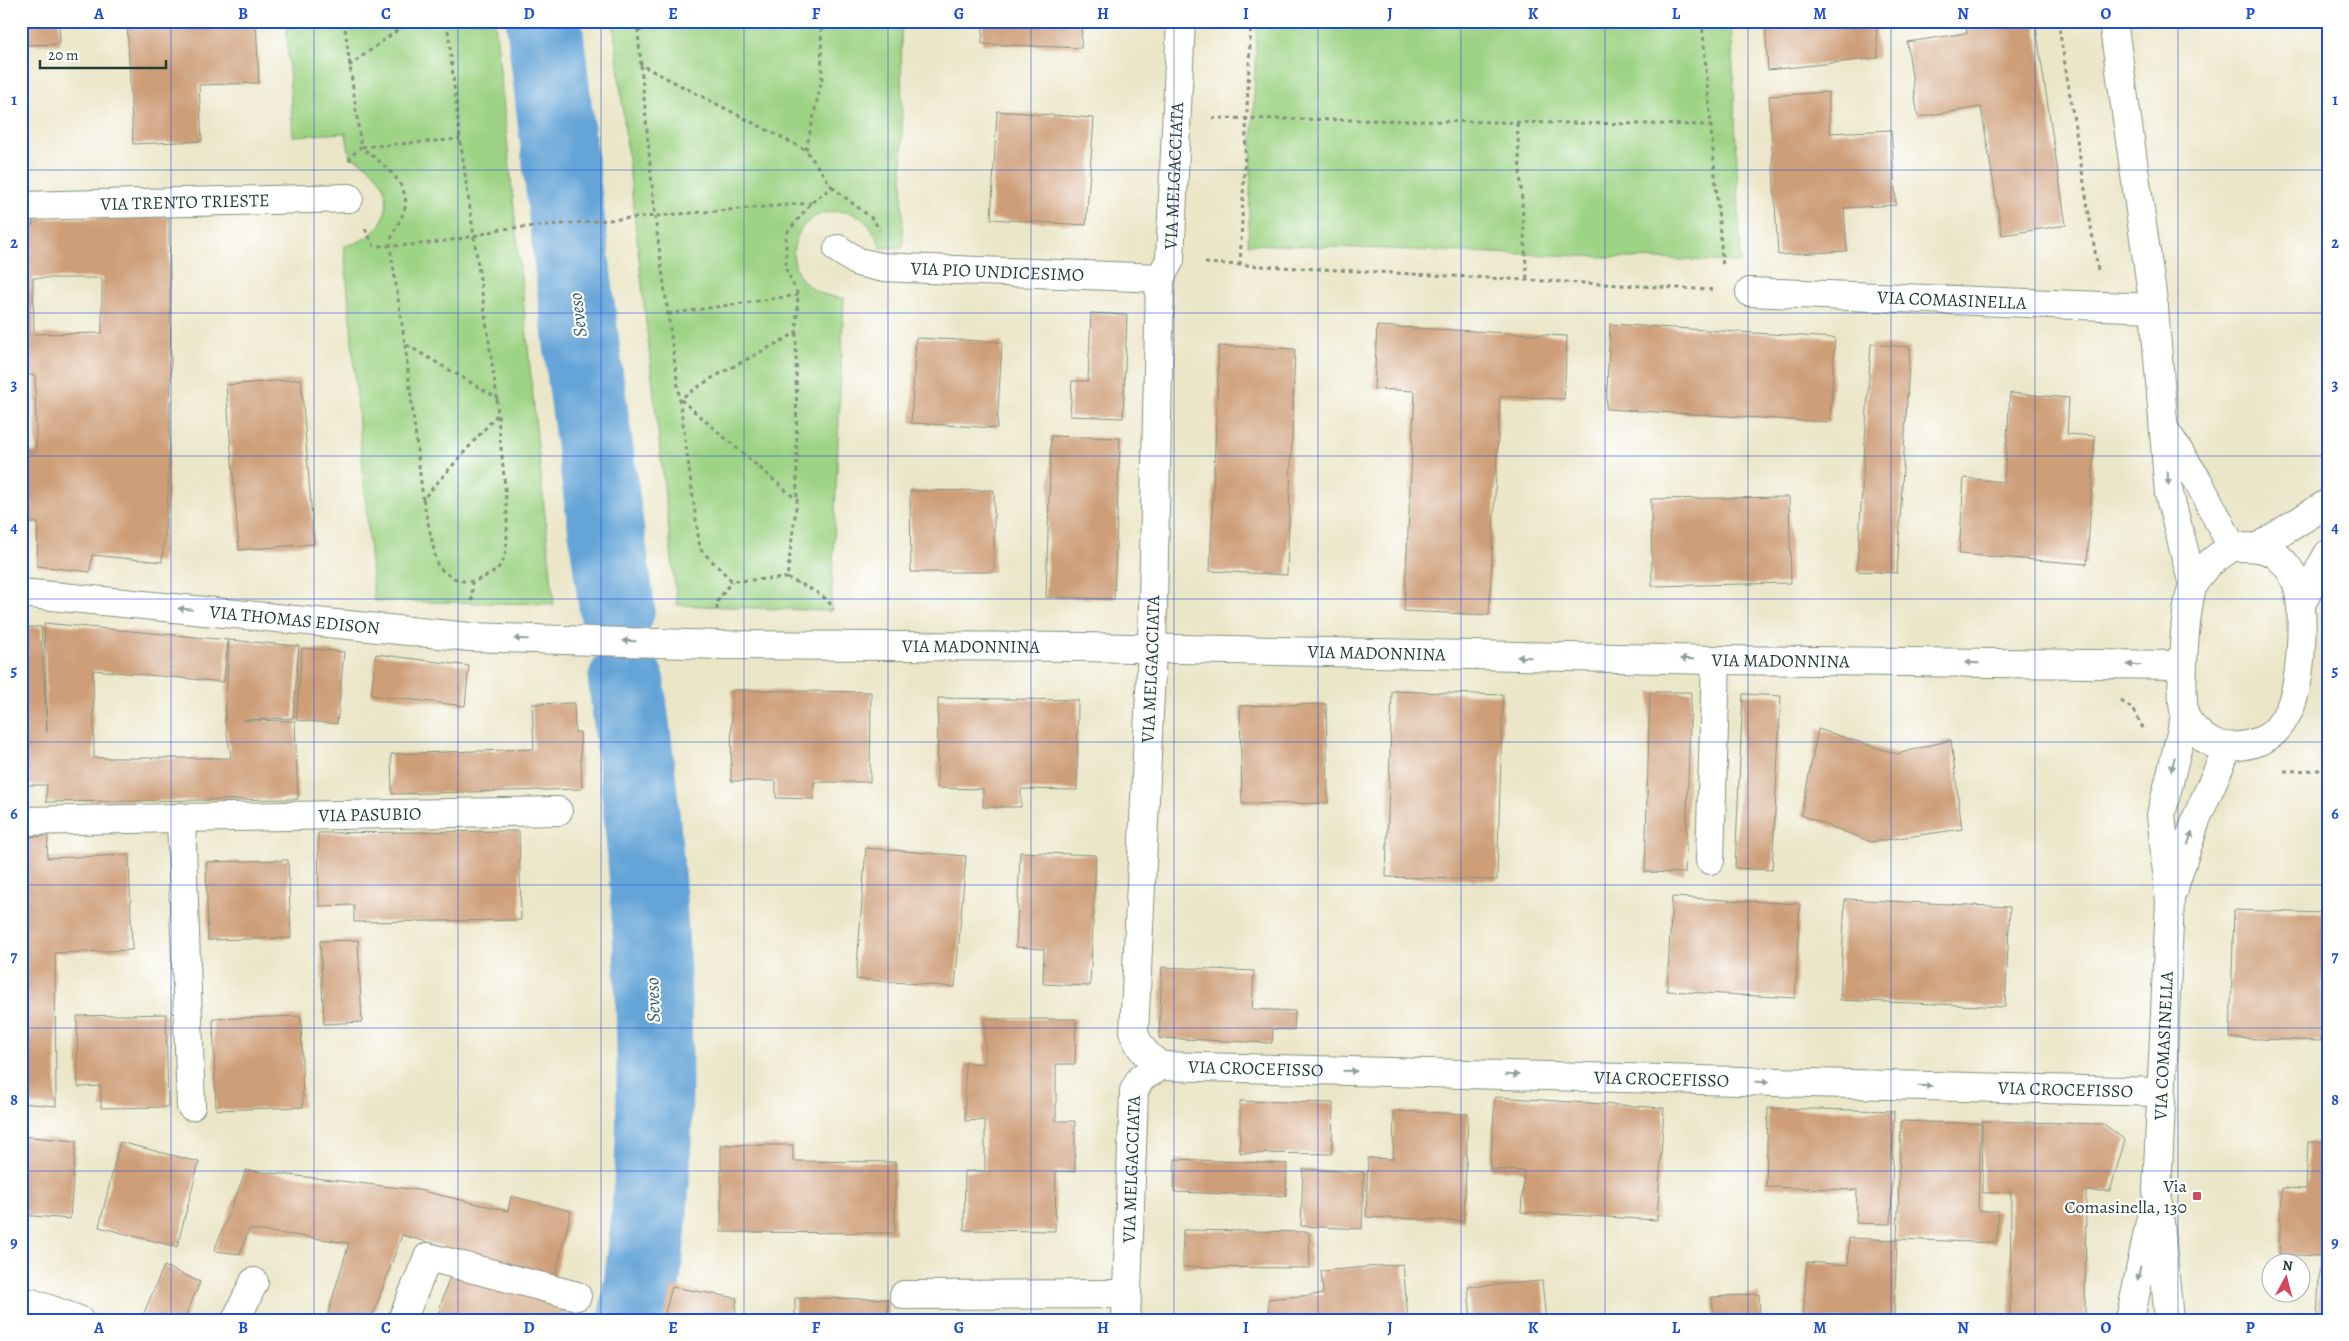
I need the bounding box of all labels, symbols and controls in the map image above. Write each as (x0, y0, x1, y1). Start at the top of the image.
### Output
text: A (93, 3, 105, 25)
text: B (238, 3, 248, 25)
text: C (381, 3, 391, 25)
text: D (523, 3, 535, 25)
text: E (668, 3, 678, 25)
text: F (812, 3, 821, 25)
text: G (954, 3, 964, 25)
text: H (1097, 3, 1109, 25)
text: I (1243, 3, 1249, 25)
text: J (1387, 3, 1393, 25)
text: K (1528, 3, 1539, 25)
text: L (1672, 3, 1681, 25)
text: M (1813, 3, 1827, 25)
text: N (1957, 3, 1969, 25)
text: O (2101, 3, 2112, 25)
text: P (2245, 3, 2255, 25)
scale bar (40, 38, 166, 70)
text: 20 m (48, 45, 79, 65)
text: 1 (11, 89, 17, 111)
text: 1 (2332, 89, 2338, 111)
street label: VIA MELGACCIATA (1158, 101, 1189, 251)
street label: VIA TRENTO TRIESTE (99, 188, 270, 216)
text: 2 (10, 232, 18, 254)
text: 2 (2331, 232, 2339, 254)
street label: VIA PIO UNDICESIMO (909, 256, 1085, 287)
street label: VIA COMASINELLA (1876, 285, 2027, 315)
water label: Seveso (562, 291, 594, 339)
text: 3 (11, 374, 18, 396)
text: 3 (2332, 374, 2339, 396)
one-way arrow (2164, 470, 2172, 486)
text: 4 (10, 517, 18, 539)
text: 4 (2331, 517, 2339, 539)
street label: VIA MELGACCIATA (1136, 595, 1165, 744)
street label: VIA THOMAS EDISON (207, 599, 381, 640)
one-way arrow (176, 605, 192, 613)
one-way arrow (513, 634, 529, 642)
street label: VIA MADONNINA (901, 634, 1040, 659)
one-way arrow (621, 637, 637, 645)
street label: VIA MADONNINA (1306, 640, 1446, 666)
street label: VIA MADONNINA (1710, 648, 1850, 673)
one-way arrow (1516, 652, 1532, 660)
one-way arrow (1679, 655, 1695, 663)
one-way arrow (1964, 659, 1980, 667)
text: 5 (11, 660, 18, 682)
text: 5 (2332, 660, 2339, 682)
one-way arrow (2126, 661, 2142, 669)
one-way arrow (2169, 757, 2177, 772)
street label: VIA PASUBIO (317, 802, 422, 827)
text: 6 (10, 803, 18, 825)
text: 6 (2331, 803, 2339, 825)
one-way arrow (2187, 831, 2194, 846)
text: 7 (11, 946, 18, 968)
text: 7 (2332, 946, 2339, 968)
street label: VIA COMASINELLA (2148, 970, 2179, 1122)
water label: Seveso (639, 977, 667, 1023)
street label: VIA CROCEFISSO (1187, 1055, 1324, 1082)
street label: VIA CROCEFISSO (1593, 1065, 1729, 1093)
one-way arrow (1342, 1067, 1358, 1075)
one-way arrow (1505, 1071, 1521, 1079)
street label: VIA CROCEFISSO (1997, 1076, 2133, 1103)
one-way arrow (1754, 1078, 1770, 1086)
one-way arrow (1917, 1082, 1933, 1090)
text: 8 (10, 1089, 18, 1111)
text: 8 (2331, 1089, 2339, 1111)
street label: VIA MELGACCIATA (1117, 1095, 1146, 1244)
place label: Via Comasinella, 130 (2065, 1174, 2188, 1219)
marker: Via Comasinella, 130 (2191, 1190, 2203, 1202)
text: 9 (10, 1232, 18, 1254)
text: 9 (2331, 1232, 2339, 1254)
north arrow (2262, 1254, 2312, 1304)
text: N (2281, 1256, 2294, 1276)
one-way arrow (2135, 1265, 2143, 1281)
text: A (93, 1317, 105, 1339)
text: B (238, 1317, 248, 1339)
text: C (381, 1317, 391, 1339)
text: D (523, 1317, 535, 1339)
text: E (668, 1317, 678, 1339)
text: F (812, 1317, 821, 1339)
text: G (954, 1317, 964, 1339)
text: H (1097, 1317, 1109, 1339)
text: I (1243, 1317, 1249, 1339)
text: J (1387, 1317, 1393, 1339)
text: K (1528, 1317, 1539, 1339)
text: L (1672, 1317, 1681, 1339)
text: M (1813, 1317, 1827, 1339)
text: N (1957, 1317, 1969, 1339)
text: O (2101, 1317, 2112, 1339)
text: P (2245, 1317, 2255, 1339)

